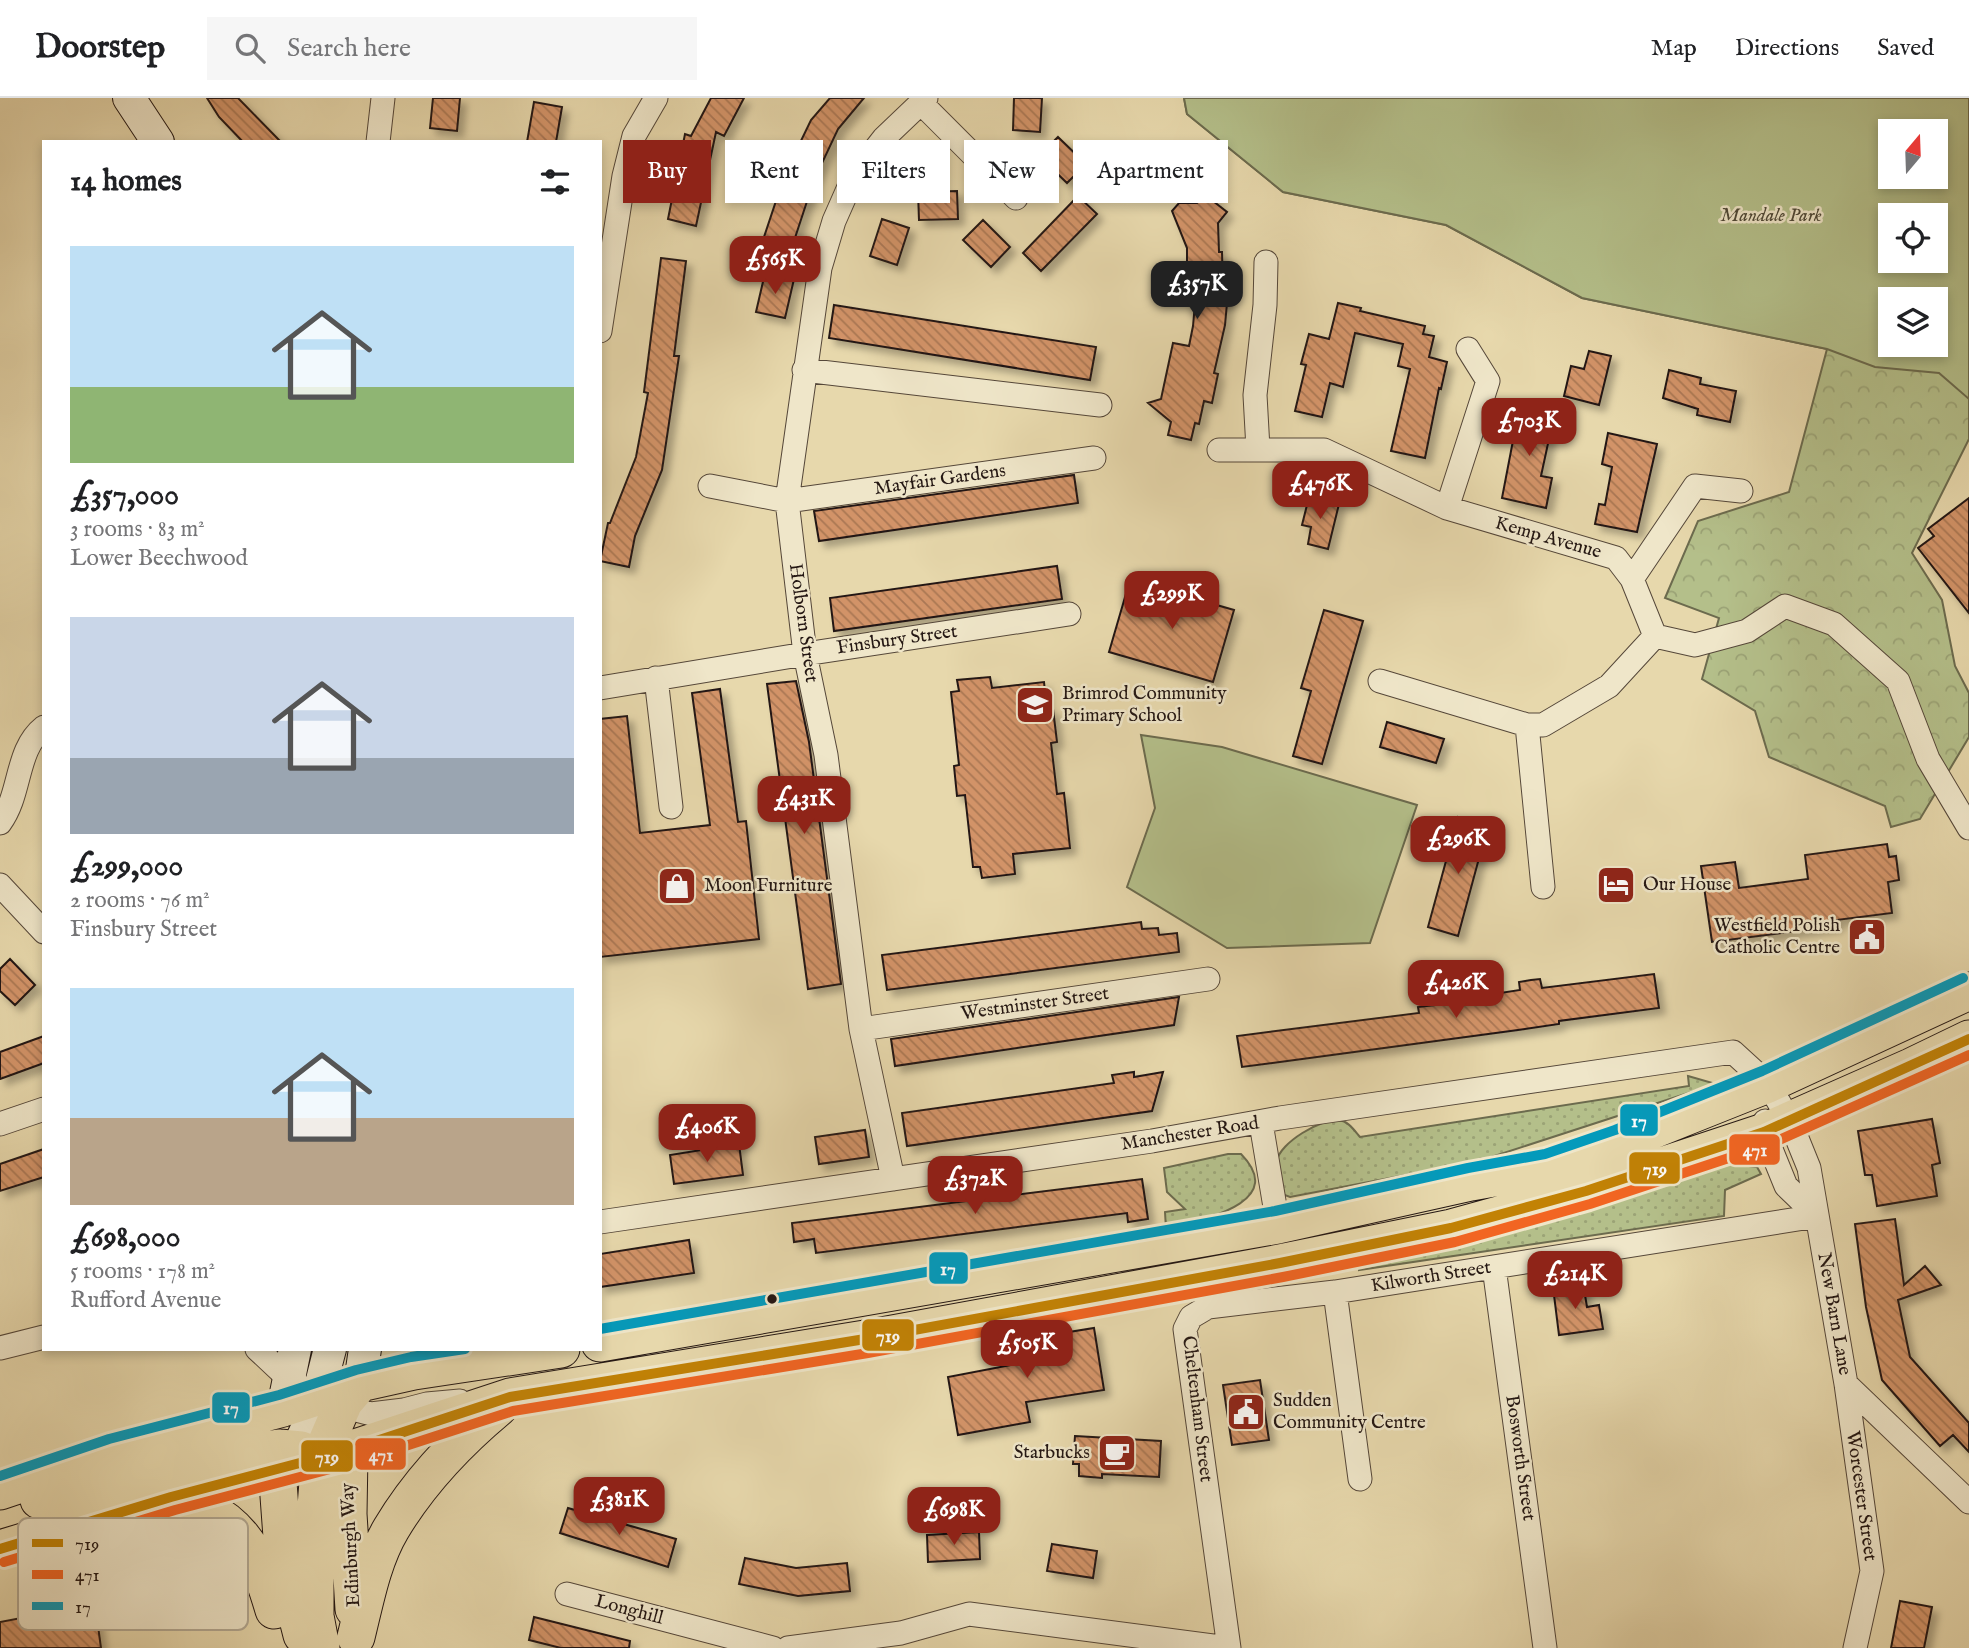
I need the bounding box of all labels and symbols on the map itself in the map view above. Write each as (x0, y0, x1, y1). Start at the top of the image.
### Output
north arrow (1878, 119, 1948, 189)
park label: Mandale Park (1720, 204, 1822, 228)
pin: £565K (726, 236, 824, 296)
pin: £357K (1148, 262, 1246, 321)
pin: £703K (1480, 398, 1578, 458)
street label: Mayfair Gardens (873, 459, 1007, 501)
pin: £476K (1271, 462, 1369, 521)
street label: Kemp Avenue (1492, 511, 1604, 565)
street label: Holborn Street (783, 562, 823, 685)
pin: £299K (1123, 572, 1221, 631)
street label: Finsbury Street (835, 620, 959, 660)
place label: Brimrod Community Primary School (1062, 682, 1227, 728)
school or university icon: Brimrod Community Primary School (1014, 684, 1056, 726)
pin: £431K (755, 776, 853, 836)
pin: £296K (1409, 816, 1507, 876)
hotel icon: Our House (1595, 864, 1637, 906)
shop icon: Moon Furniture (656, 865, 698, 907)
place label: Our House (1643, 873, 1731, 897)
place label: Moon Furniture (704, 874, 833, 898)
place label: Westfield Polish Catholic Centre (1714, 914, 1840, 960)
public building icon: Westfield Polish Catholic Centre (1846, 916, 1888, 958)
pin: £426K (1407, 960, 1505, 1020)
street label: Westminster Street (959, 982, 1111, 1026)
line badge: 17 (1619, 1103, 1659, 1137)
pin: £406K (658, 1104, 756, 1164)
text: 17 (1631, 1110, 1647, 1134)
street label: Manchester Road (1119, 1111, 1261, 1157)
line badge: 471 (1728, 1133, 1781, 1166)
text: 471 (1743, 1139, 1767, 1163)
line badge: 719 (1628, 1151, 1681, 1185)
pin: £372K (926, 1156, 1024, 1216)
text: 719 (1643, 1158, 1667, 1182)
line badge: 17 (928, 1251, 969, 1285)
street label: New Barn Lane (1811, 1251, 1857, 1377)
pin: £214K (1526, 1252, 1624, 1311)
street label: Kilworth Street (1369, 1256, 1493, 1298)
text: 17 (940, 1258, 956, 1282)
unlabelled marker (765, 1292, 779, 1306)
line badge: 719 (861, 1318, 915, 1352)
pin: £505K (978, 1320, 1076, 1380)
text: 719 (876, 1325, 900, 1349)
street label: Cheltenham Street (1176, 1334, 1218, 1484)
place label: Sudden Community Centre (1273, 1389, 1426, 1435)
line badge: 17 (211, 1391, 251, 1424)
public building icon: Sudden Community Centre (1225, 1391, 1267, 1433)
street label: Bosworth Street (1499, 1393, 1541, 1523)
text: 17 (223, 1397, 239, 1421)
street label: Worcester Street (1840, 1429, 1882, 1563)
cafe icon: Starbucks (1096, 1432, 1138, 1474)
line badge: 471 (354, 1437, 407, 1471)
line badge: 719 (300, 1439, 354, 1473)
place label: Starbucks (1014, 1441, 1090, 1465)
text: 471 (369, 1444, 393, 1468)
text: 719 (315, 1446, 339, 1470)
pin: £381K (570, 1478, 668, 1537)
street label: Edinburgh Way (336, 1482, 366, 1608)
pin: £698K (905, 1488, 1003, 1547)
legend (18, 1518, 248, 1630)
text: 719 (75, 1533, 99, 1557)
text: 471 (75, 1564, 100, 1588)
street label: Longhill (592, 1589, 667, 1631)
text: 17 (75, 1596, 91, 1620)

